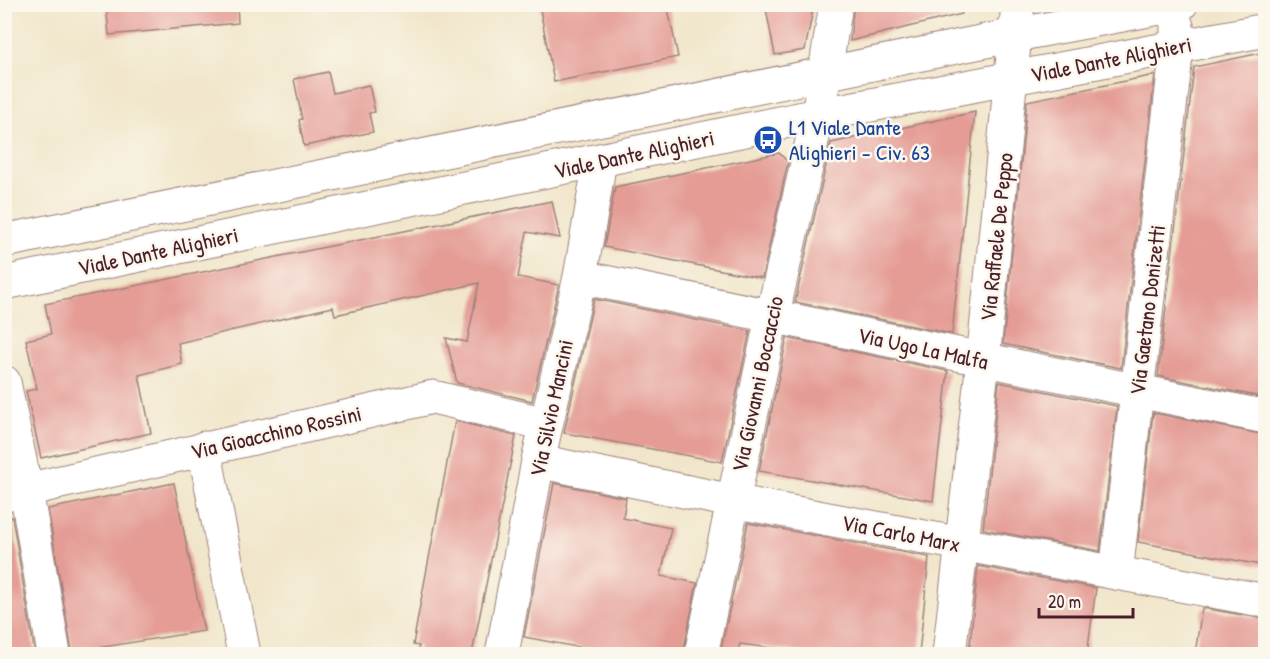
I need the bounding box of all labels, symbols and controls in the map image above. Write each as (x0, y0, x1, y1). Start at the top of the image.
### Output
street label: Viale Dante Alighieri (1028, 29, 1194, 89)
place label: L1 Viale Dante Alighieri - Civ. 63 (789, 112, 930, 167)
street label: Viale Dante Alighieri (551, 122, 717, 186)
bus stop icon: L1 Viale Dante Alighieri - Civ. 63 (752, 124, 784, 156)
street label: Via Raffaele De Peppo (972, 151, 1020, 323)
street label: Viale Dante Alighieri (75, 219, 241, 283)
street label: Via Gaetano Donizetti (1122, 223, 1172, 397)
street label: Via Giovanni Boccaccio (724, 293, 790, 475)
street label: Via Ugo La Malfa (855, 320, 991, 377)
street label: Via Silvio Mancini (522, 337, 580, 479)
street label: Via Gioacchino Rossini (188, 398, 364, 466)
street label: Via Carlo Marx (839, 507, 963, 559)
scale bar (1039, 581, 1134, 619)
text: 20 m (1048, 589, 1081, 614)

